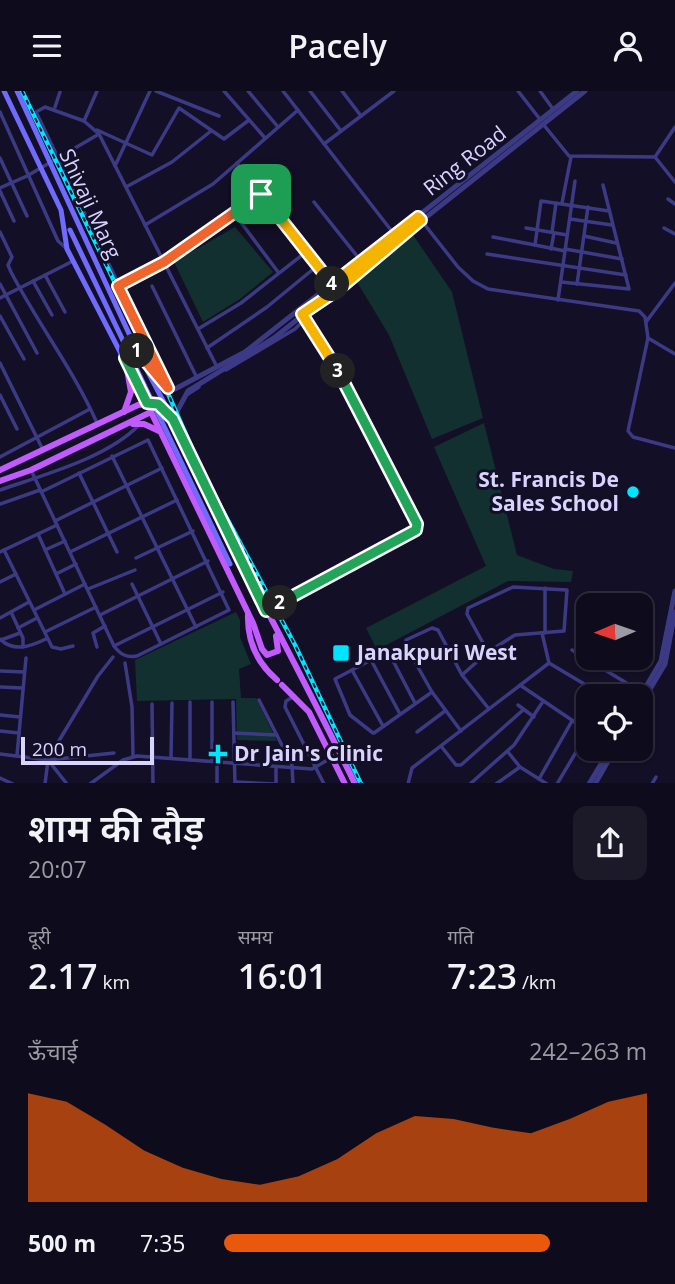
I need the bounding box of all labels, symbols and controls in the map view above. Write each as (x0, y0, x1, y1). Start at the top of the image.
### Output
text: Pacely (288, 24, 387, 67)
icon: menu (28, 27, 66, 65)
icon: person (609, 27, 647, 65)
street label: Ring Road (417, 119, 512, 201)
street label: Shivaji Marg (53, 144, 129, 263)
pin (231, 164, 291, 224)
icon: arrive (242, 175, 280, 213)
pin: 4 (314, 267, 350, 301)
text: 4 (326, 270, 337, 296)
pin: 1 (120, 334, 154, 369)
text: 1 (131, 337, 142, 363)
pin: 3 (320, 353, 356, 389)
text: 3 (332, 357, 343, 383)
place label: St. Francis De Sales School (478, 465, 619, 517)
marker: St. Francis De Sales School (625, 484, 641, 500)
pin: 2 (262, 585, 298, 621)
text: 2 (274, 589, 285, 615)
north arrow (576, 593, 653, 670)
map controls (576, 593, 653, 761)
place label: Janakpuri West (355, 638, 517, 666)
marker: Janakpuri West (331, 643, 351, 663)
button: locate (576, 684, 653, 761)
scale bar (21, 734, 154, 766)
text: 200 m (32, 736, 87, 762)
place label: Dr Jain's Clinic (234, 739, 383, 767)
marker: Dr Jain's Clinic (208, 744, 228, 764)
text: शाम की दौड़ (28, 801, 204, 853)
button: share (573, 806, 647, 880)
text: 20:07 (28, 853, 87, 885)
text: दूरी (28, 924, 51, 950)
text: समय (238, 924, 273, 950)
text: गति (447, 924, 474, 950)
text: 2.17 (28, 952, 98, 999)
text: 16:01 (238, 952, 327, 999)
text: 7:23 (447, 952, 517, 999)
text: km (98, 969, 130, 995)
text: /km (517, 969, 556, 995)
text: ऊँचाई (28, 1035, 78, 1067)
text: 242–263 m (529, 1035, 647, 1067)
text: 500 m (28, 1227, 96, 1259)
text: 7:35 (140, 1227, 186, 1259)

